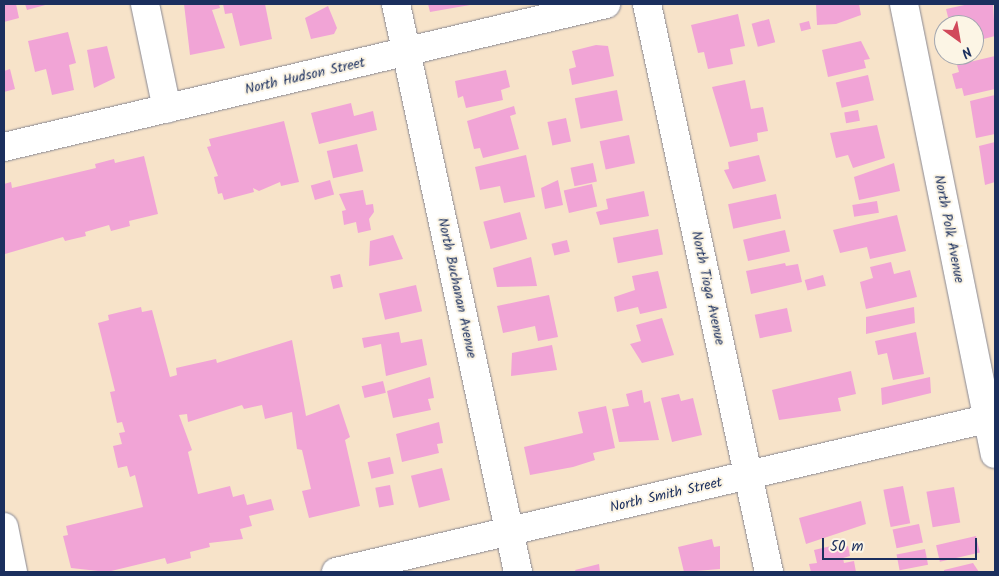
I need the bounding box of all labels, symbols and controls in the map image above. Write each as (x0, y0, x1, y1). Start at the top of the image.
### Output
north arrow (934, 15, 984, 65)
text: N (957, 40, 976, 64)
street label: North Hudson Street (243, 54, 367, 98)
street label: North Polk Avenue (930, 174, 968, 284)
street label: North Buchanan Avenue (434, 216, 480, 360)
street label: North Tioga Avenue (688, 229, 728, 347)
street label: North Smith Street (608, 474, 724, 516)
scale bar (824, 528, 979, 560)
text: 50 m (830, 535, 864, 559)

